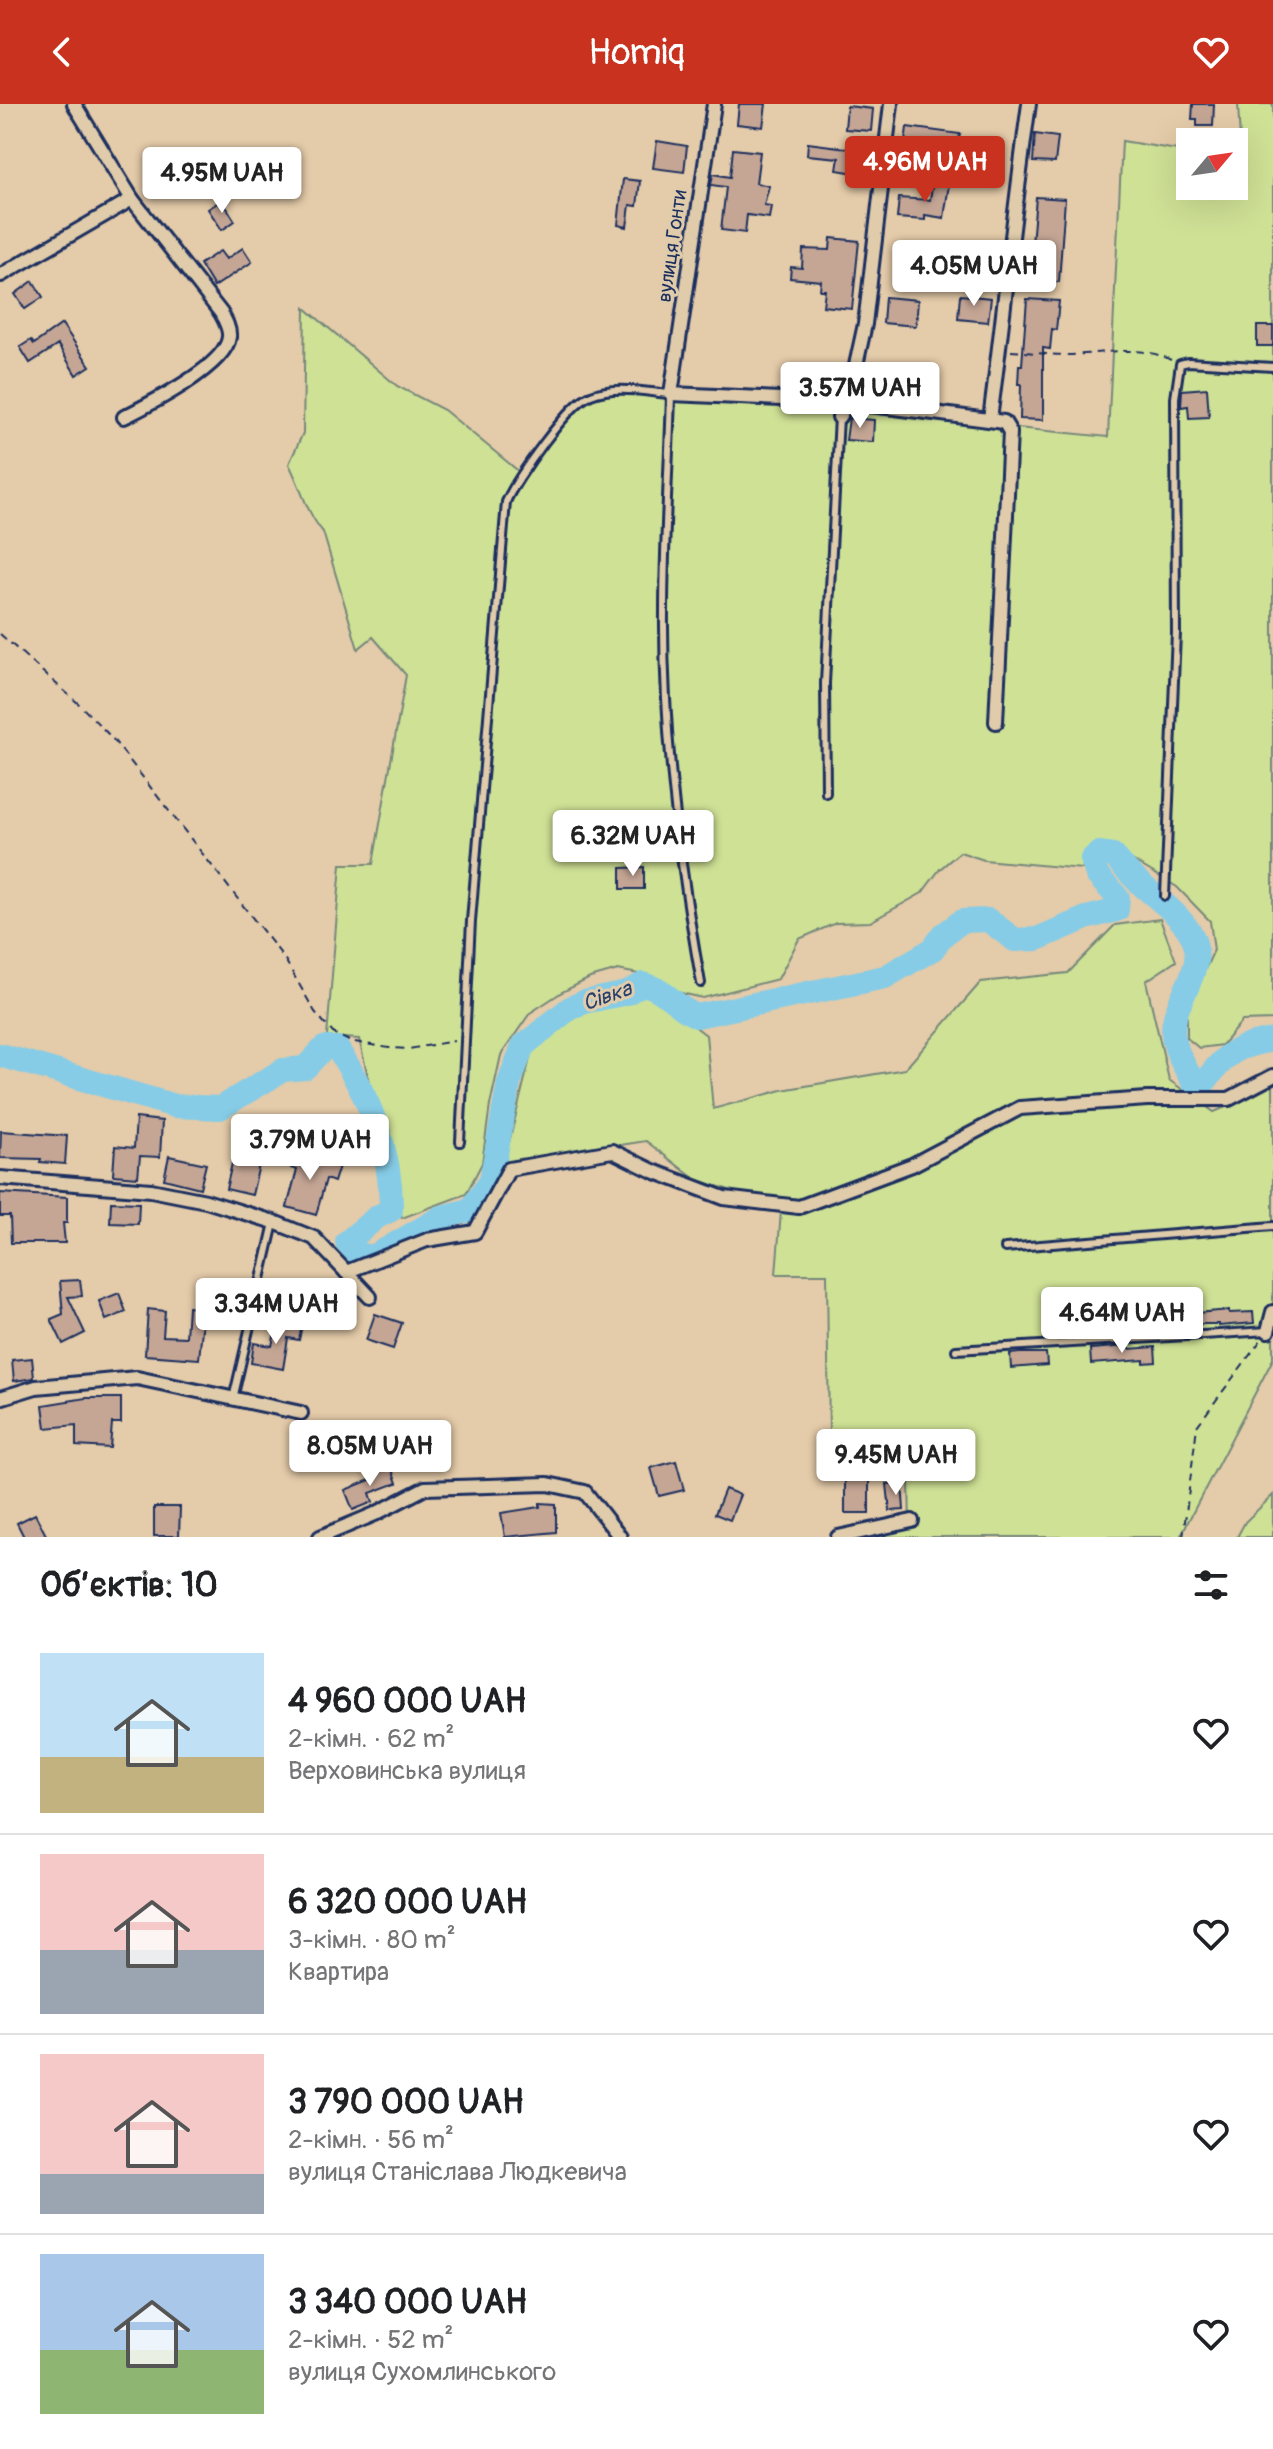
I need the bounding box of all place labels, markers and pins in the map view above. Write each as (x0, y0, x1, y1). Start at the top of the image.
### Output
pin: 4.96M UAH (833, 136, 1017, 204)
pin: 4.95M UAH (130, 147, 314, 215)
pin: 4.05M UAH (882, 240, 1066, 308)
pin: 3.57M UAH (768, 362, 952, 430)
pin: 6.32M UAH (541, 810, 725, 878)
pin: 3.79M UAH (218, 1114, 402, 1182)
pin: 3.34M UAH (184, 1278, 368, 1346)
pin: 4.64M UAH (1030, 1287, 1214, 1355)
pin: 8.05M UAH (278, 1420, 462, 1488)
pin: 9.45M UAH (804, 1429, 988, 1497)

